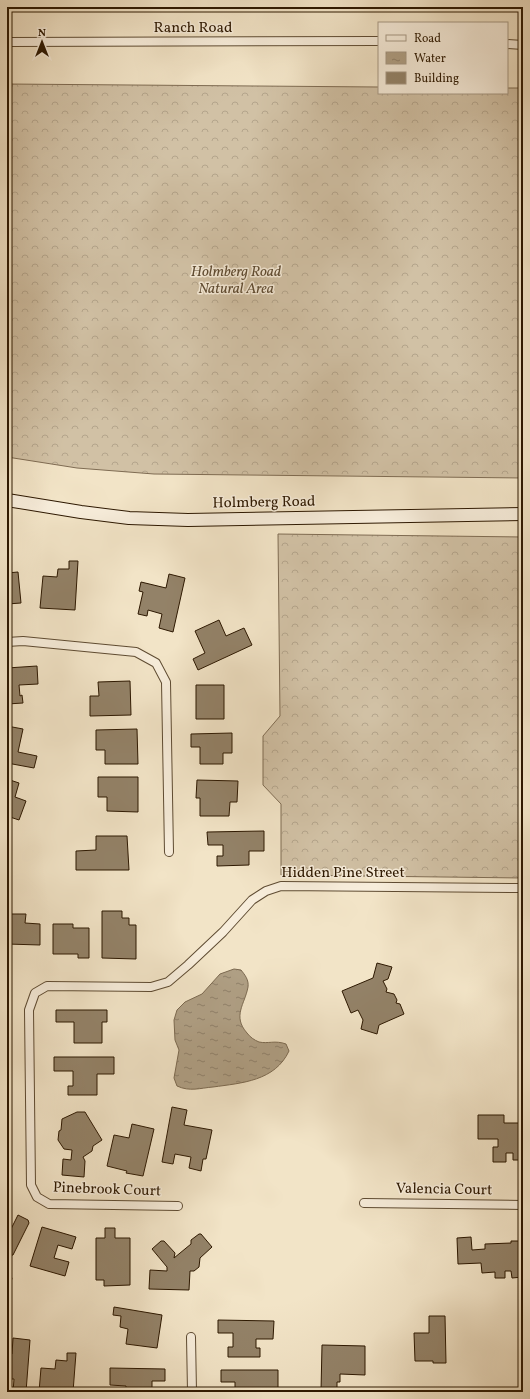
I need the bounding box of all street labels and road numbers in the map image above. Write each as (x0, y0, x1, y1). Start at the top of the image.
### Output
street label: Ranch Road (154, 18, 232, 39)
street label: Holmberg Road (212, 492, 316, 514)
street label: Hidden Pine Street (281, 863, 405, 884)
street label: Pinebrook Court (52, 1178, 162, 1202)
street label: Valencia Court (396, 1179, 492, 1201)

